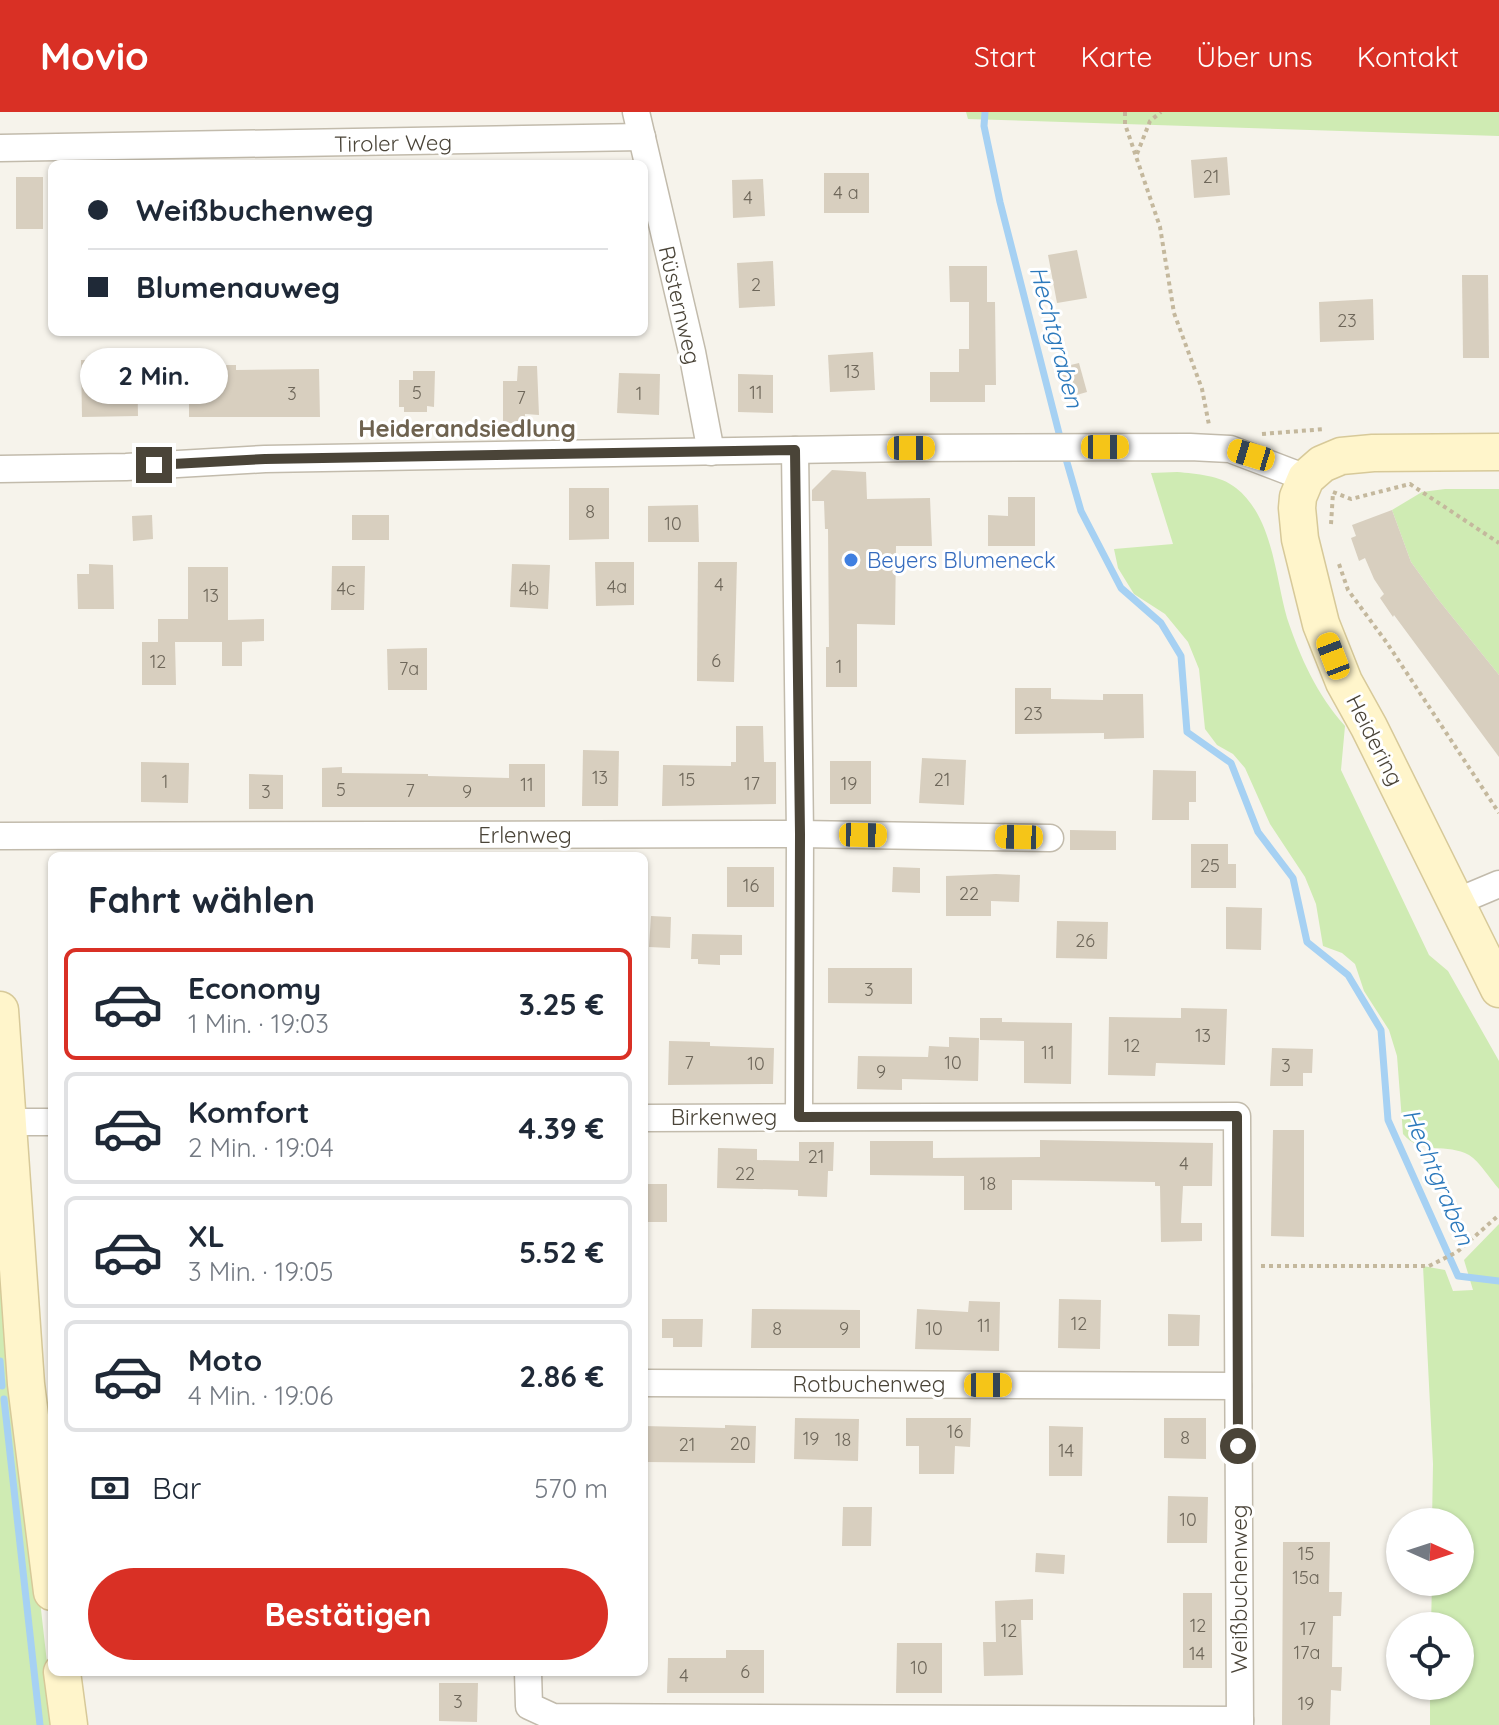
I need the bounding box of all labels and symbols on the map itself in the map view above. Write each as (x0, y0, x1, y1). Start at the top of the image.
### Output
street label: Tiroler Weg (334, 128, 452, 158)
house number: 21 (1203, 165, 1219, 188)
house number: 4 a (833, 181, 859, 204)
house number: 4 (743, 186, 753, 209)
street label: Rüsternweg (653, 243, 707, 367)
water label: Hechtgraben (1024, 263, 1091, 412)
house number: 2 (751, 273, 761, 296)
house number: 23 (1337, 309, 1357, 332)
callout: 2 Min. (80, 349, 228, 405)
house number: 13 (844, 360, 860, 383)
house number: 5 (412, 381, 422, 404)
house number: 11 (749, 381, 763, 404)
house number: 3 (287, 382, 297, 405)
house number: 1 (636, 382, 642, 405)
house number: 7 (516, 386, 526, 409)
district label: Heiderandsiedlung (358, 413, 576, 443)
car (1081, 435, 1129, 459)
car (887, 436, 935, 460)
car (1225, 437, 1277, 473)
route end (136, 447, 172, 483)
house number: 8 (585, 500, 595, 523)
house number: 10 (664, 512, 682, 535)
place label: Beyers Blumeneck (867, 546, 1056, 574)
marker: Beyers Blumeneck (842, 551, 860, 569)
house number: 4 (714, 573, 724, 596)
house number: 4a (607, 575, 627, 598)
house number: 4c (337, 577, 355, 600)
house number: 4b (519, 577, 539, 600)
house number: 13 (203, 584, 219, 607)
car (1313, 629, 1353, 683)
house number: 6 (711, 649, 721, 672)
house number: 12 (150, 650, 166, 673)
house number: 1 (836, 655, 842, 678)
house number: 7a (399, 657, 419, 680)
street label: Heidering (1340, 690, 1410, 790)
house number: 23 (1023, 702, 1043, 725)
house number: 13 (592, 766, 608, 789)
house number: 15 (679, 768, 695, 791)
house number: 21 (934, 768, 950, 791)
house number: 1 (162, 770, 168, 793)
house number: 17 (744, 772, 760, 795)
house number: 19 (841, 772, 857, 795)
house number: 11 (520, 773, 534, 796)
house number: 5 (336, 778, 346, 801)
house number: 7 (405, 779, 415, 802)
house number: 3 (261, 780, 271, 803)
house number: 9 (462, 780, 472, 803)
street label: Erlenweg (478, 821, 572, 849)
car (839, 823, 887, 847)
car (995, 825, 1043, 849)
house number: 25 (1200, 854, 1220, 877)
house number: 16 (743, 874, 759, 897)
house number: 22 (959, 882, 979, 905)
house number: 26 (1075, 929, 1095, 952)
house number: 3 (864, 978, 874, 1001)
house number: 13 (1195, 1024, 1211, 1047)
house number: 12 (1124, 1034, 1140, 1057)
house number: 11 (1041, 1041, 1055, 1064)
house number: 7 (684, 1051, 694, 1074)
house number: 10 (944, 1051, 962, 1074)
house number: 10 (747, 1052, 765, 1075)
house number: 3 (1281, 1054, 1291, 1077)
house number: 9 (876, 1060, 886, 1083)
street label: Birkenweg (671, 1103, 777, 1131)
water label: Hechtgraben (1397, 1104, 1482, 1250)
house number: 21 (808, 1145, 824, 1168)
house number: 4 (1179, 1152, 1189, 1175)
house number: 22 (735, 1162, 755, 1185)
house number: 18 (980, 1172, 996, 1195)
house number: 12 (1071, 1312, 1087, 1335)
house number: 11 (977, 1314, 991, 1337)
house number: 8 (772, 1317, 782, 1340)
house number: 9 (839, 1317, 849, 1340)
house number: 10 (925, 1317, 943, 1340)
street label: Rotbuchenweg (793, 1370, 945, 1398)
car (964, 1373, 1012, 1397)
house number: 16 (947, 1420, 963, 1443)
house number: 8 (1180, 1426, 1190, 1449)
house number: 19 (803, 1427, 819, 1450)
house number: 18 (835, 1428, 851, 1451)
route start (1220, 1428, 1256, 1464)
house number: 20 (730, 1432, 750, 1455)
house number: 21 (679, 1433, 695, 1456)
house number: 14 (1058, 1439, 1074, 1462)
street label: Weißbuchenweg (1225, 1505, 1253, 1673)
house number: 10 (1179, 1508, 1197, 1531)
north arrow (1386, 1508, 1474, 1596)
house number: 15 (1298, 1542, 1314, 1565)
house number: 15a (1292, 1566, 1320, 1589)
house number: 12 (1190, 1614, 1206, 1637)
house number: 17 (1300, 1617, 1316, 1640)
house number: 12 (1001, 1619, 1017, 1642)
house number: 17a (1294, 1641, 1320, 1664)
house number: 14 (1189, 1642, 1205, 1665)
house number: 10 (910, 1656, 928, 1679)
house number: 6 (740, 1660, 750, 1683)
house number: 4 (679, 1664, 689, 1687)
house number: 3 (453, 1690, 463, 1713)
house number: 19 (1298, 1692, 1314, 1715)

